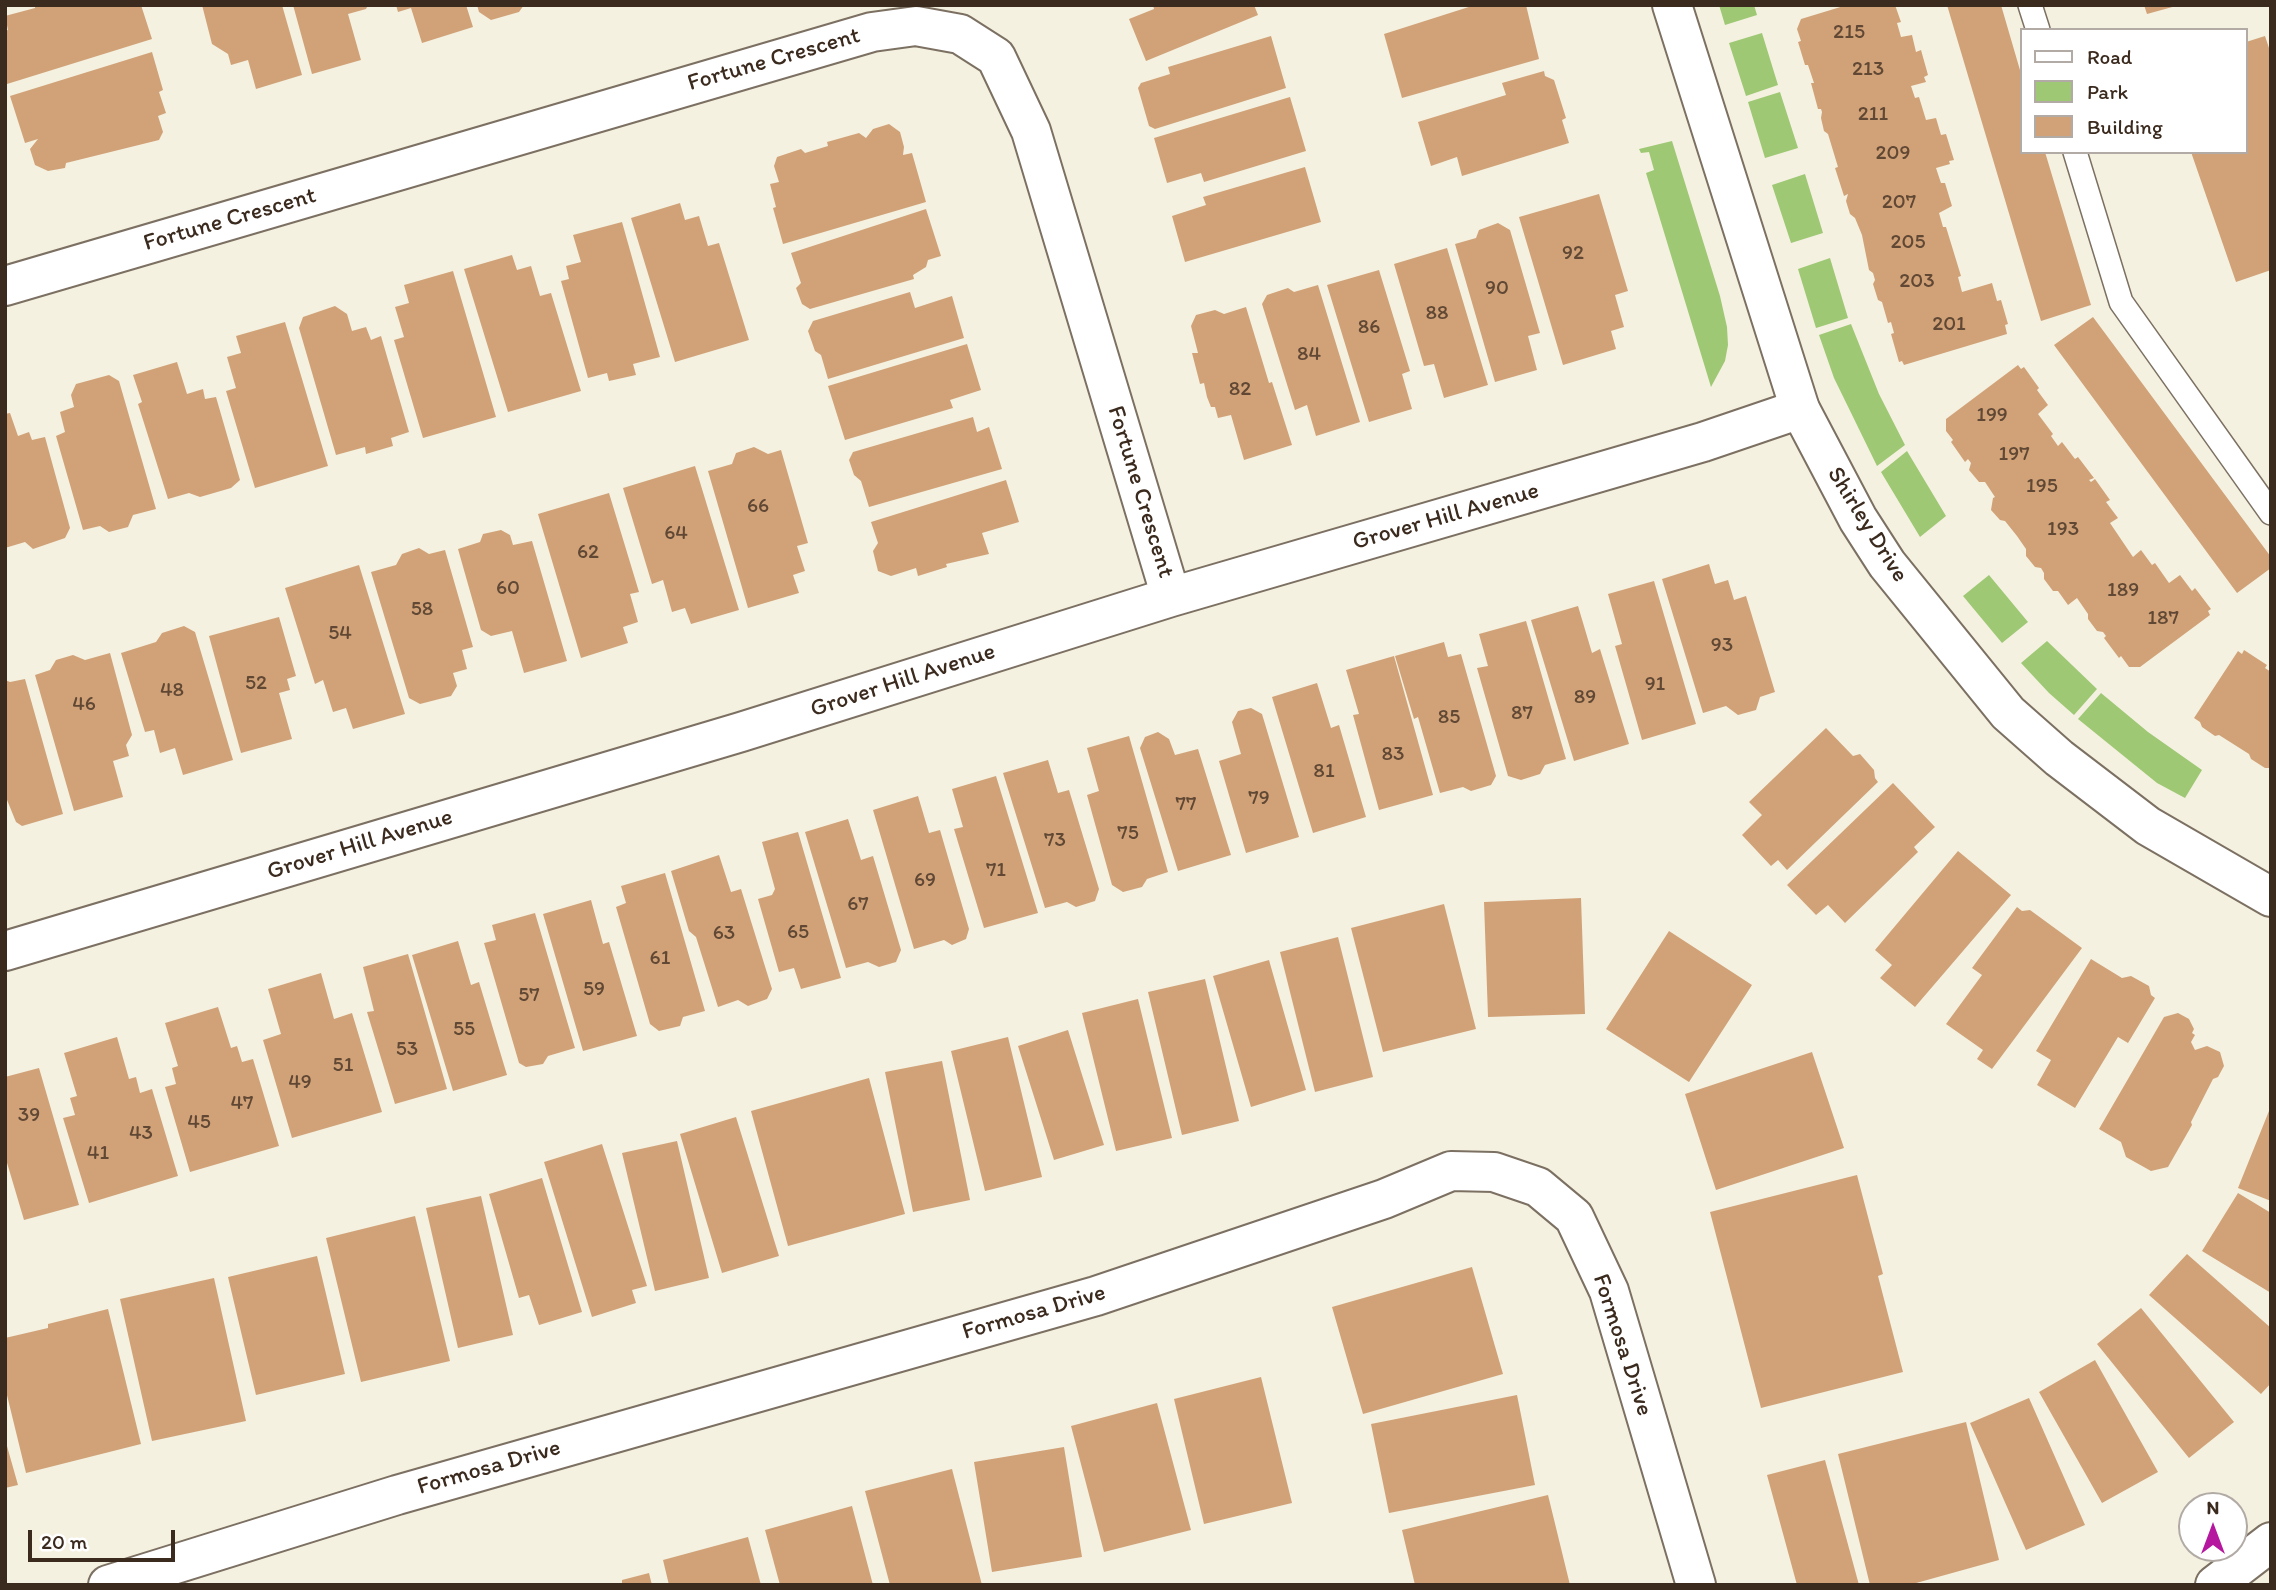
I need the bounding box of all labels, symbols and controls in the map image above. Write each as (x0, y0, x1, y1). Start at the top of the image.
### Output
house number: 215 (1833, 20, 1865, 46)
street label: Fortune Crescent (684, 22, 864, 98)
legend (2021, 28, 2248, 154)
text: Road (2087, 44, 2132, 69)
house number: 213 (1852, 57, 1884, 83)
text: Park (2087, 79, 2128, 104)
house number: 211 (1858, 102, 1888, 128)
text: Building (2087, 114, 2163, 139)
house number: 209 (1876, 141, 1910, 167)
street label: Fortune Crescent (140, 182, 320, 258)
house number: 207 (1882, 190, 1916, 216)
house number: 205 (1890, 230, 1926, 256)
house number: 92 (1562, 241, 1584, 267)
house number: 203 (1899, 269, 1935, 295)
house number: 90 (1485, 276, 1509, 302)
house number: 88 (1425, 301, 1449, 327)
house number: 201 (1932, 312, 1966, 338)
house number: 86 (1358, 315, 1380, 341)
house number: 84 (1297, 342, 1321, 368)
house number: 82 (1229, 377, 1251, 403)
street label: Fortune Crescent (1100, 403, 1180, 581)
house number: 199 (1976, 403, 2008, 429)
house number: 197 (1998, 442, 2030, 468)
street label: Shirley Drive (1820, 462, 1914, 588)
house number: 195 (2026, 474, 2058, 500)
street label: Grover Hill Avenue (1349, 477, 1543, 557)
house number: 66 (747, 494, 769, 520)
house number: 193 (2047, 517, 2079, 543)
house number: 64 (664, 521, 688, 547)
house number: 62 (577, 540, 599, 566)
house number: 60 (496, 576, 520, 602)
house number: 189 (2107, 578, 2139, 604)
house number: 58 (411, 597, 433, 623)
house number: 187 (2147, 606, 2179, 632)
house number: 54 (328, 621, 352, 647)
house number: 93 (1711, 633, 1733, 659)
street label: Grover Hill Avenue (807, 638, 999, 724)
house number: 52 (245, 671, 267, 697)
house number: 91 (1645, 672, 1665, 698)
house number: 48 (160, 678, 184, 704)
house number: 89 (1574, 685, 1596, 711)
house number: 46 (72, 692, 96, 718)
house number: 87 (1511, 701, 1533, 727)
house number: 85 (1438, 705, 1460, 731)
house number: 83 (1382, 742, 1404, 768)
house number: 81 (1313, 759, 1335, 785)
house number: 79 (1248, 786, 1270, 812)
house number: 77 (1176, 792, 1196, 818)
street label: Grover Hill Avenue (264, 803, 456, 887)
house number: 75 (1117, 821, 1139, 847)
house number: 73 (1044, 828, 1066, 854)
house number: 71 (986, 858, 1006, 884)
house number: 69 (914, 868, 936, 894)
house number: 67 (847, 892, 869, 918)
house number: 65 (787, 920, 809, 946)
house number: 63 (713, 921, 735, 947)
house number: 61 (650, 946, 670, 972)
house number: 59 (583, 977, 605, 1003)
house number: 57 (518, 983, 540, 1009)
house number: 55 (453, 1017, 475, 1043)
house number: 53 (396, 1037, 418, 1063)
house number: 51 (333, 1053, 353, 1079)
house number: 49 (288, 1070, 312, 1096)
house number: 47 (230, 1091, 254, 1117)
house number: 39 (18, 1103, 40, 1129)
house number: 45 (187, 1110, 211, 1136)
house number: 43 (129, 1121, 153, 1147)
house number: 41 (87, 1141, 109, 1167)
street label: Formosa Drive (1585, 1270, 1659, 1420)
street label: Formosa Drive (959, 1279, 1109, 1347)
street label: Formosa Drive (414, 1434, 564, 1502)
north arrow (2178, 1492, 2248, 1562)
text: N (2207, 1496, 2219, 1519)
scale bar (32, 1516, 178, 1560)
text: 20 m (41, 1529, 87, 1554)

